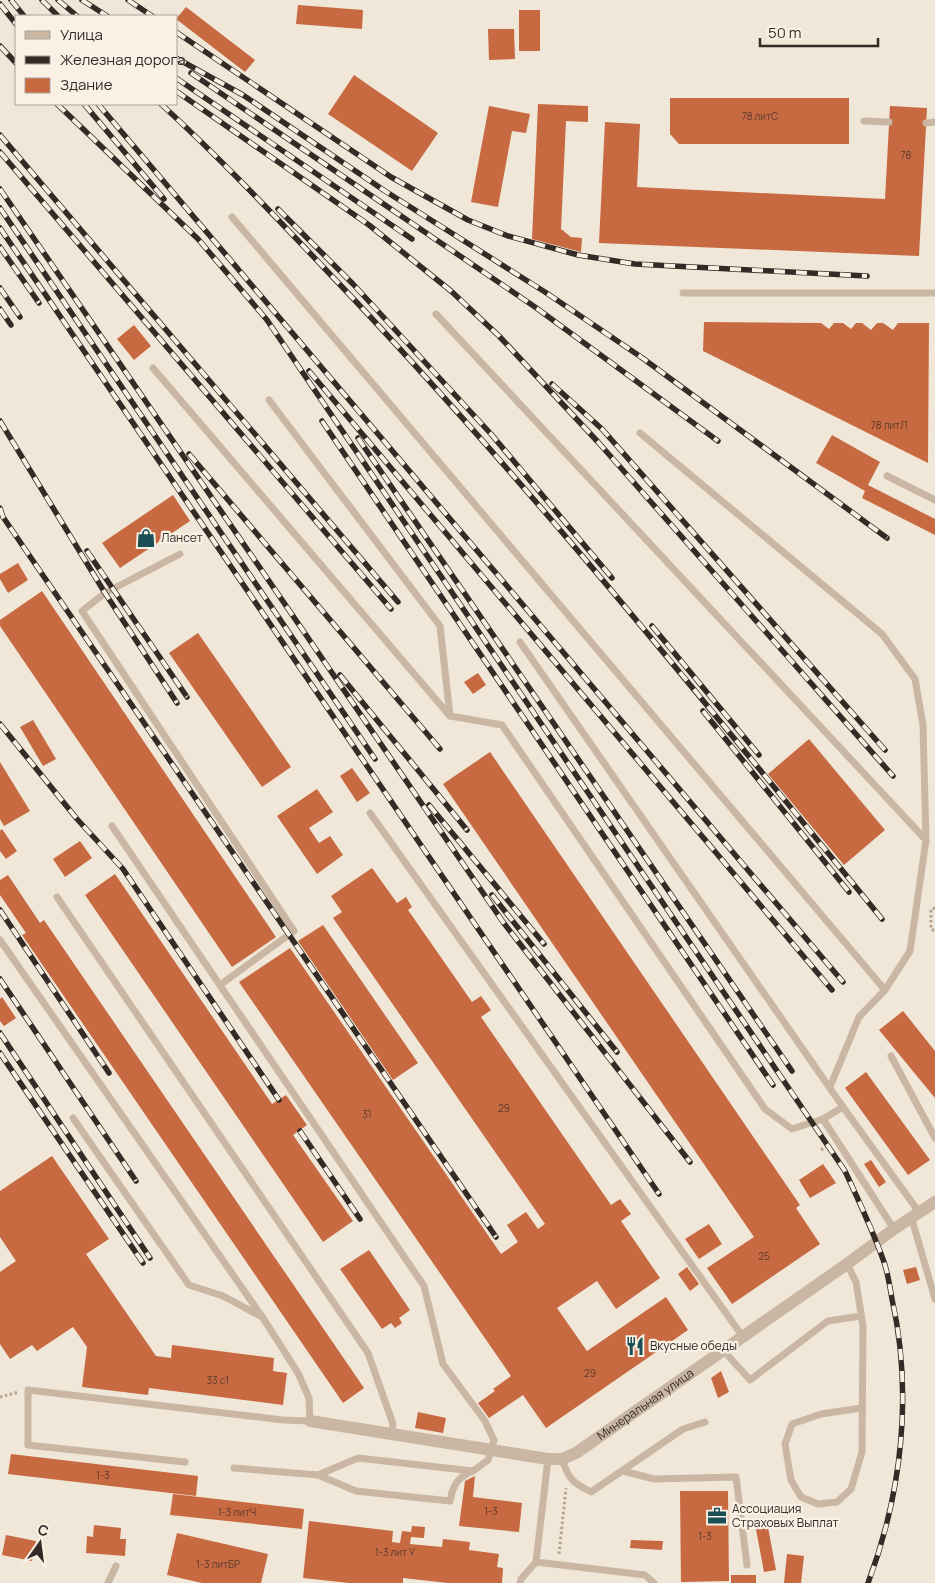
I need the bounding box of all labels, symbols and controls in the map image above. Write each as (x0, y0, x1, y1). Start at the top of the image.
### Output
legend (15, 15, 178, 105)
scale bar (760, 15, 878, 47)
text: 50 m (768, 22, 802, 43)
text: Улица (60, 24, 103, 45)
text: Железная дорога (60, 49, 185, 70)
text: Здание (60, 74, 113, 95)
house number: 78 литС (742, 109, 778, 123)
house number: 78 (901, 148, 912, 162)
house number: 78 литЛ (871, 418, 907, 432)
shop icon: Лансет (135, 527, 157, 549)
place label: Лансет (161, 529, 203, 546)
house number: 29 (498, 1101, 510, 1115)
house number: 31 (362, 1107, 372, 1121)
house number: 25 (758, 1249, 770, 1263)
restaurant icon: Вкусные обеды (624, 1335, 646, 1357)
place label: Вкусные обеды (650, 1337, 737, 1354)
street label: Минеральная улица (593, 1364, 697, 1444)
house number: 29 (584, 1366, 596, 1380)
house number: 33 с1 (207, 1373, 229, 1387)
house number: 1-3 (96, 1468, 110, 1482)
place label: Ассоциация Страховых Выплат (732, 1500, 839, 1531)
house number: 1-3 (484, 1504, 498, 1518)
house number: 1-3 литЧ (218, 1505, 256, 1519)
office icon: Ассоциация Страховых Выплат (706, 1505, 728, 1527)
north arrow (15, 1518, 65, 1568)
text: С (36, 1519, 51, 1540)
house number: 1-3 (698, 1529, 712, 1543)
house number: 1-3 лит У (375, 1545, 416, 1559)
house number: 1-3 литБР (196, 1557, 240, 1571)

